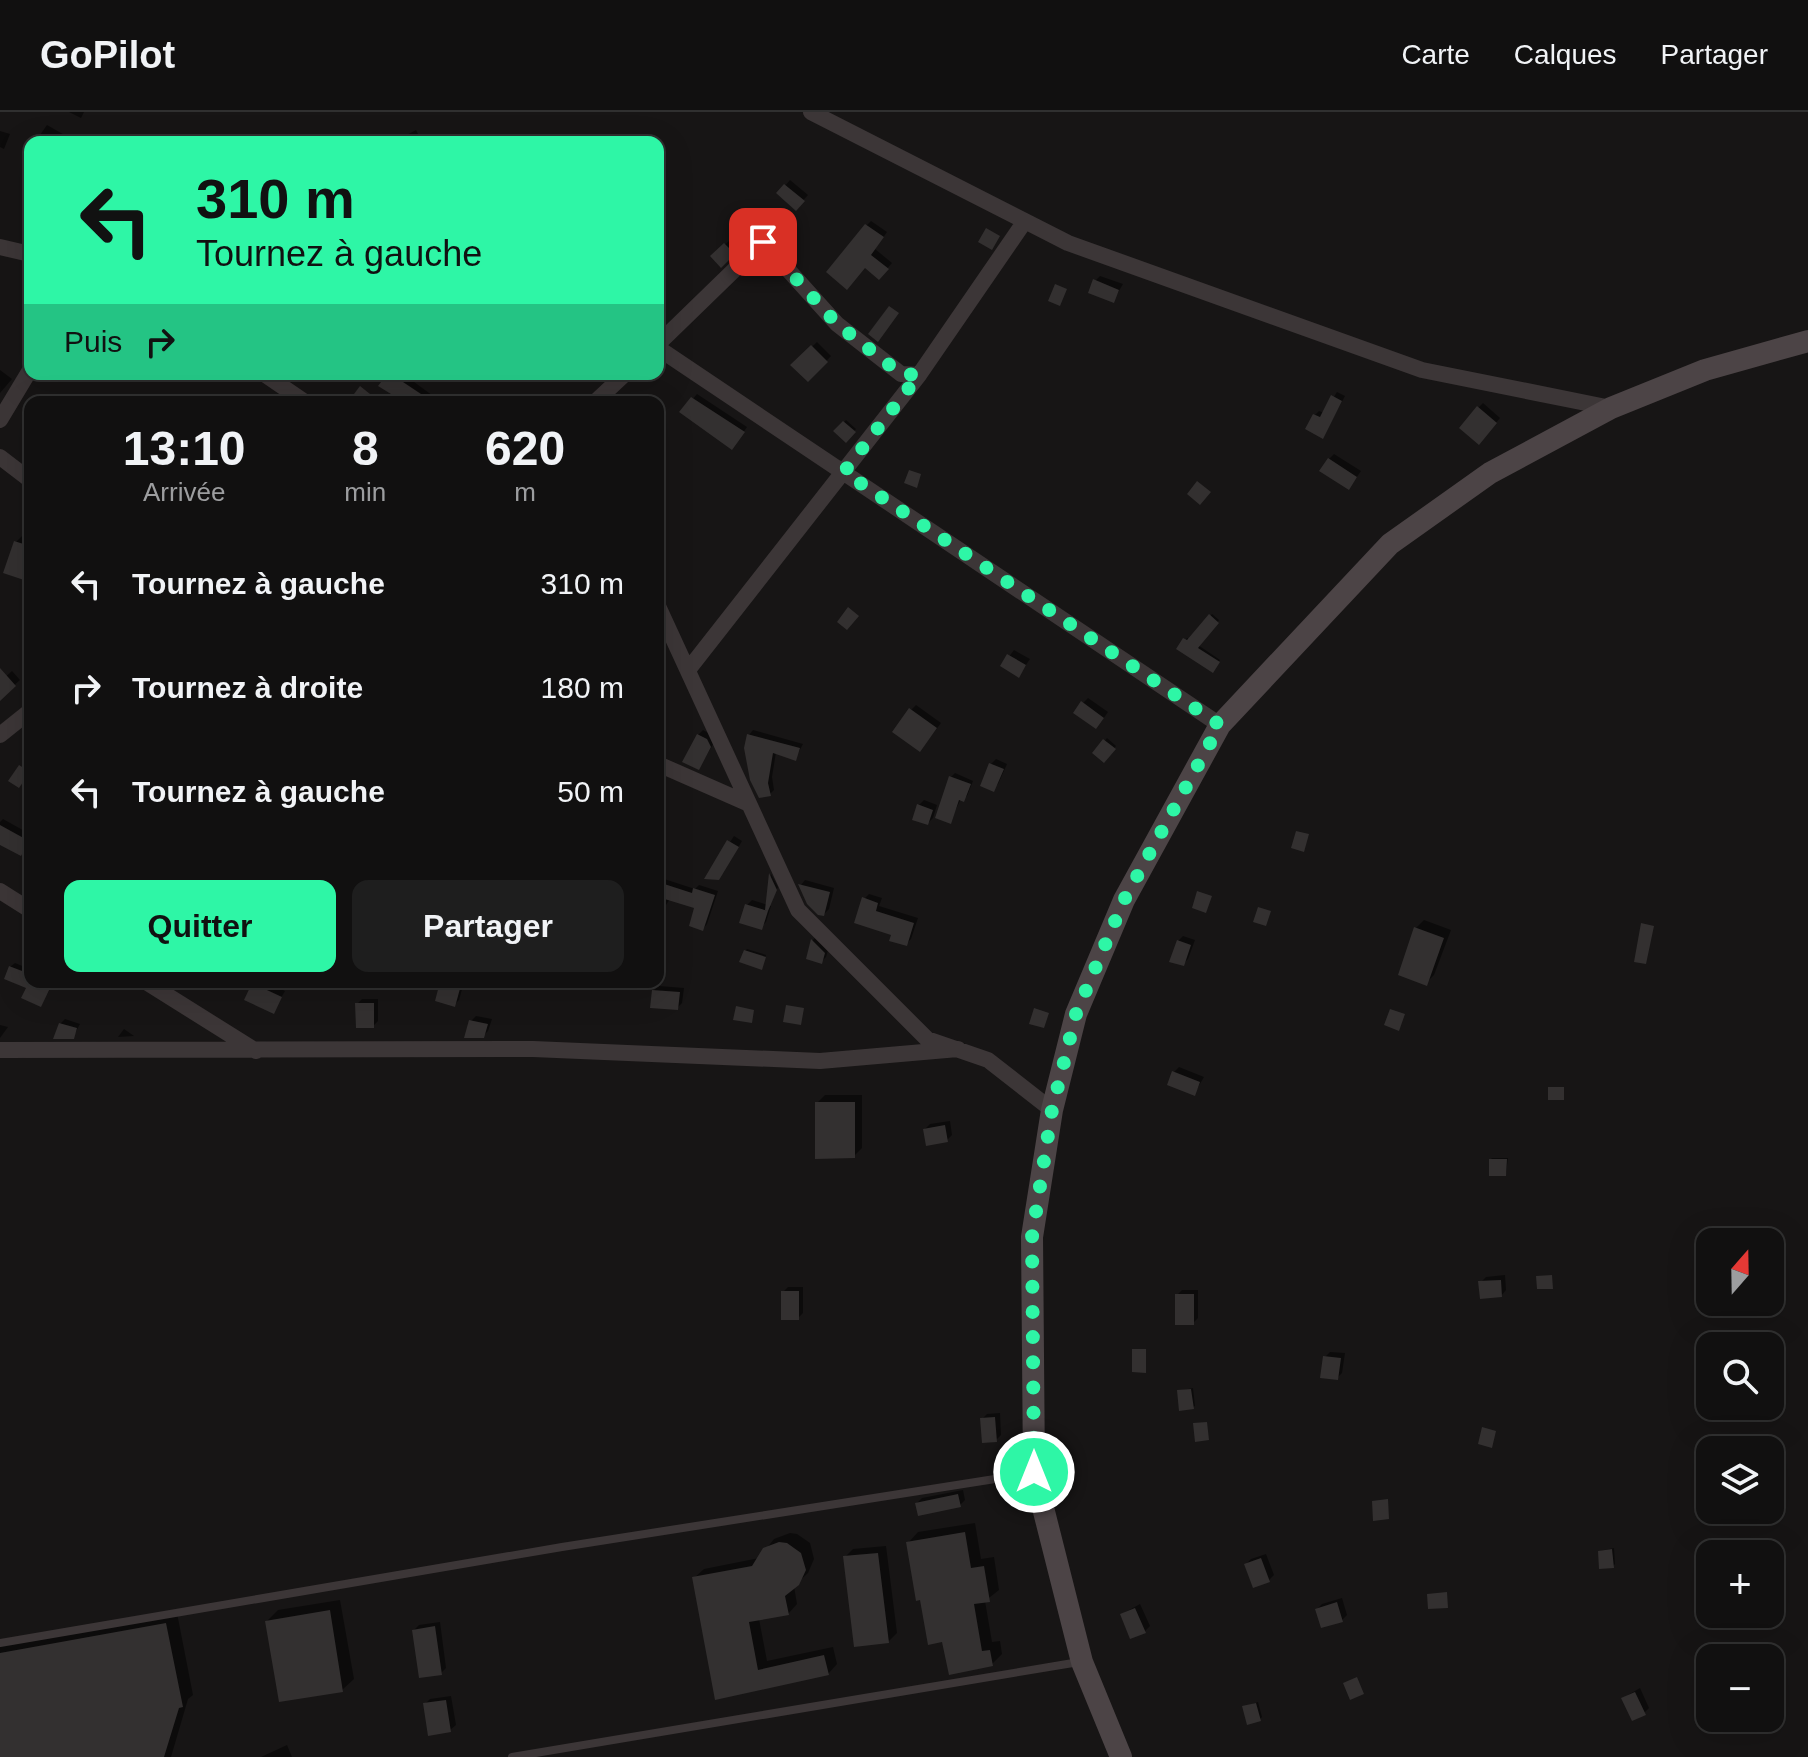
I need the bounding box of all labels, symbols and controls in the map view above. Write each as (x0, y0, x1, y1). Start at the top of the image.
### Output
text: GoPilot (40, 34, 175, 76)
text: Carte (1401, 39, 1470, 70)
text: Calques (1514, 39, 1617, 70)
text: Partager (1661, 39, 1768, 70)
text: 310 m (196, 167, 355, 230)
icon: left (64, 168, 168, 272)
pin (729, 208, 797, 276)
icon: arrive (741, 220, 785, 264)
text: Tournez à gauche (196, 233, 482, 274)
icon: right (138, 320, 182, 364)
text: Puis (64, 325, 122, 358)
text: 13:10 (123, 422, 246, 475)
text: 8 (352, 422, 379, 475)
text: 620 (485, 422, 565, 475)
text: Arrivée (143, 477, 225, 507)
text: min (344, 477, 386, 507)
text: m (514, 477, 536, 507)
icon: left (64, 562, 108, 606)
text: Tournez à gauche (132, 567, 385, 600)
text: 310 m (541, 567, 624, 600)
icon: right (64, 666, 108, 710)
text: Tournez à droite (132, 671, 363, 704)
text: 180 m (541, 671, 624, 704)
icon: left (64, 770, 108, 814)
text: Tournez à gauche (132, 775, 385, 808)
text: 50 m (557, 775, 624, 808)
button: Quitter (64, 880, 336, 972)
button: Partager (352, 880, 624, 972)
north arrow (1696, 1228, 1784, 1316)
map controls (1696, 1228, 1784, 1732)
button: search (1696, 1332, 1784, 1420)
position arrow (992, 1430, 1076, 1514)
button: layers (1696, 1436, 1784, 1524)
button: + (1696, 1540, 1784, 1628)
button: − (1696, 1644, 1784, 1732)

